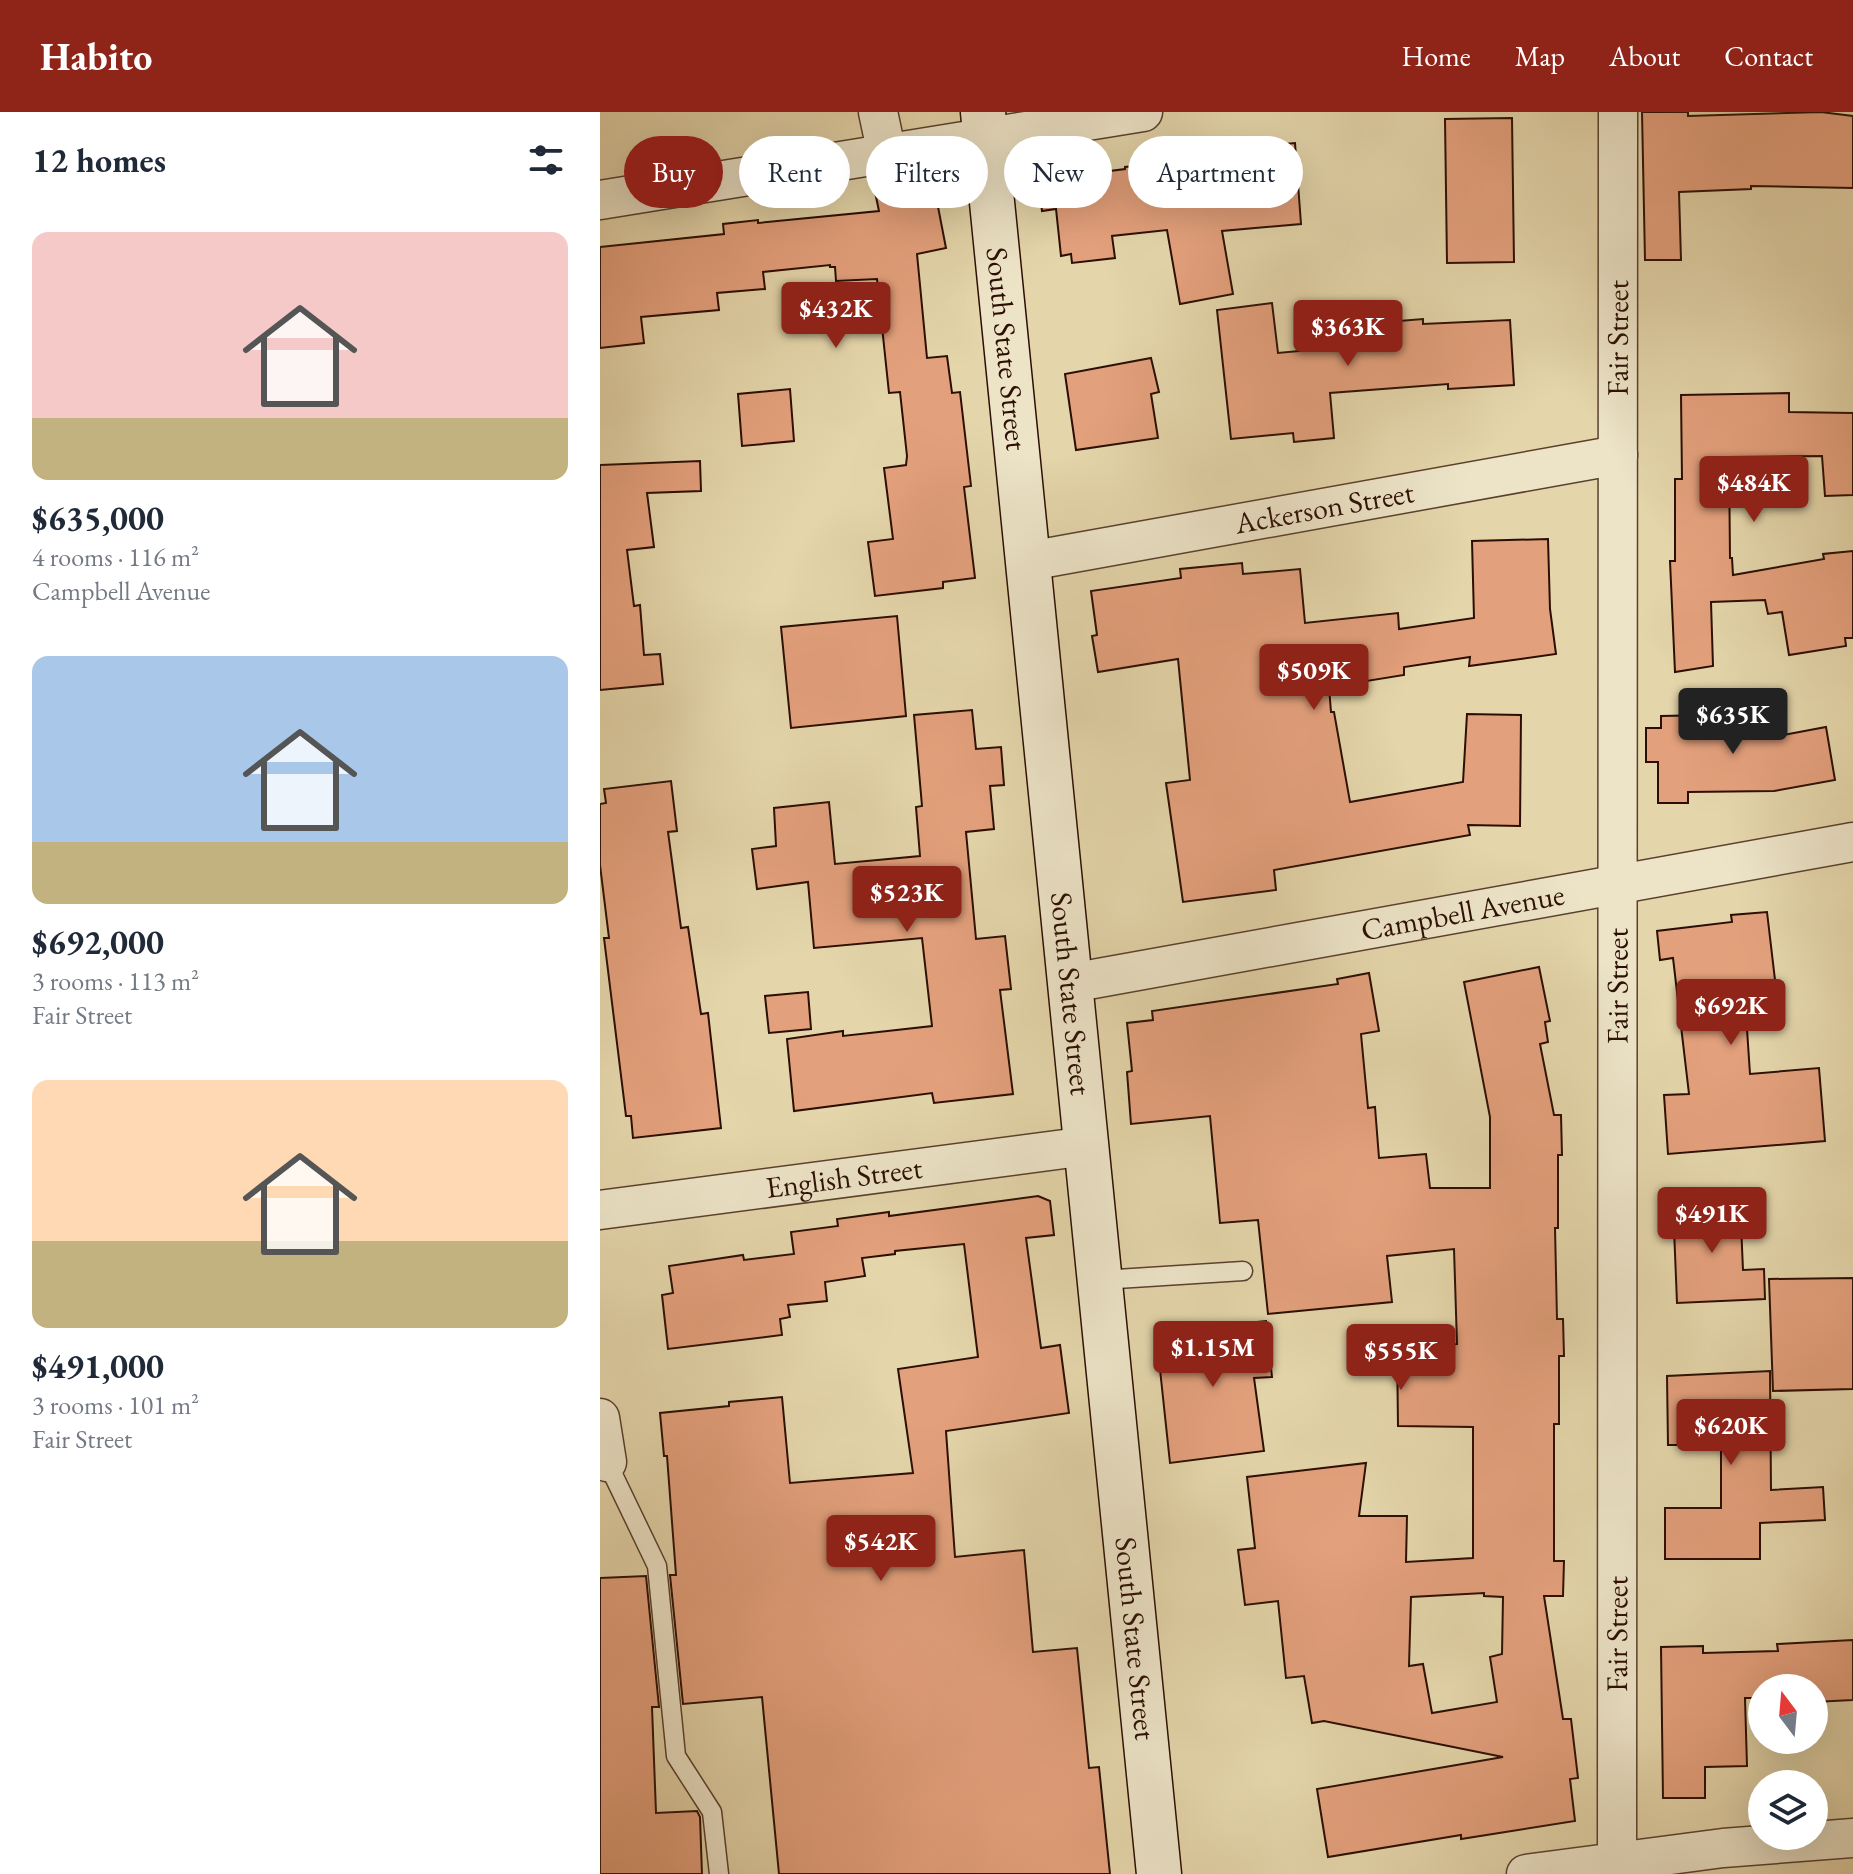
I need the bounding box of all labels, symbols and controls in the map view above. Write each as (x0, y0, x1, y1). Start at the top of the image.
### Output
text: Habito (40, 32, 152, 81)
text: Home (1401, 38, 1471, 74)
text: Map (1515, 38, 1565, 74)
text: About (1609, 38, 1680, 74)
text: Contact (1724, 38, 1813, 74)
chip: Buy (624, 136, 723, 208)
chip: Rent (739, 136, 850, 208)
chip: Filters (866, 136, 988, 208)
chip: New (1004, 136, 1112, 208)
chip: Apartment (1128, 136, 1303, 208)
text: 12 homes (32, 138, 166, 182)
icon: filters (524, 138, 568, 182)
street label: South State Street (978, 245, 1037, 453)
street label: Fair Street (1598, 280, 1637, 396)
pin: $432K (780, 282, 892, 350)
icon: home (228, 284, 372, 428)
text: $432K (799, 291, 873, 325)
pin: $363K (1292, 300, 1404, 368)
text: $363K (1311, 309, 1385, 343)
pin: $484K (1698, 456, 1810, 524)
text: $484K (1717, 465, 1791, 499)
street label: Ackerson Street (1231, 472, 1417, 543)
text: $635,000 (32, 496, 164, 540)
text: 4 rooms · 116 m² (32, 540, 199, 574)
text: Campbell Avenue (32, 574, 210, 608)
pin: $509K (1258, 644, 1370, 712)
text: $509K (1277, 653, 1351, 687)
pin: $635K (1677, 688, 1789, 756)
text: $635K (1696, 697, 1770, 731)
icon: home (228, 708, 372, 852)
pin: $523K (851, 866, 963, 934)
street label: Campbell Avenue (1358, 874, 1567, 949)
text: $523K (870, 875, 944, 909)
street label: South State Street (1042, 890, 1101, 1098)
text: $692,000 (32, 920, 164, 964)
street label: Fair Street (1597, 928, 1637, 1044)
text: 3 rooms · 113 m² (32, 964, 199, 998)
pin: $692K (1675, 979, 1787, 1047)
text: $692K (1694, 988, 1768, 1022)
text: Fair Street (32, 998, 132, 1032)
icon: home (228, 1132, 372, 1276)
street label: English Street (763, 1148, 925, 1207)
pin: $491K (1656, 1187, 1768, 1255)
text: $491K (1675, 1196, 1749, 1230)
pin: $1.15M (1148, 1321, 1278, 1389)
pin: $555K (1345, 1324, 1457, 1392)
text: $1.15M (1171, 1330, 1255, 1364)
text: $555K (1364, 1333, 1438, 1367)
text: $491,000 (32, 1344, 164, 1388)
text: 3 rooms · 101 m² (32, 1388, 199, 1422)
pin: $620K (1675, 1399, 1787, 1467)
text: $620K (1694, 1408, 1768, 1442)
text: Fair Street (32, 1422, 132, 1456)
pin: $542K (825, 1515, 937, 1583)
text: $542K (844, 1524, 918, 1558)
street label: South State Street (1106, 1535, 1166, 1742)
street label: Fair Street (1597, 1576, 1636, 1692)
north arrow (1748, 1674, 1828, 1754)
map controls (1748, 1674, 1828, 1850)
button: layers (1748, 1770, 1828, 1850)

